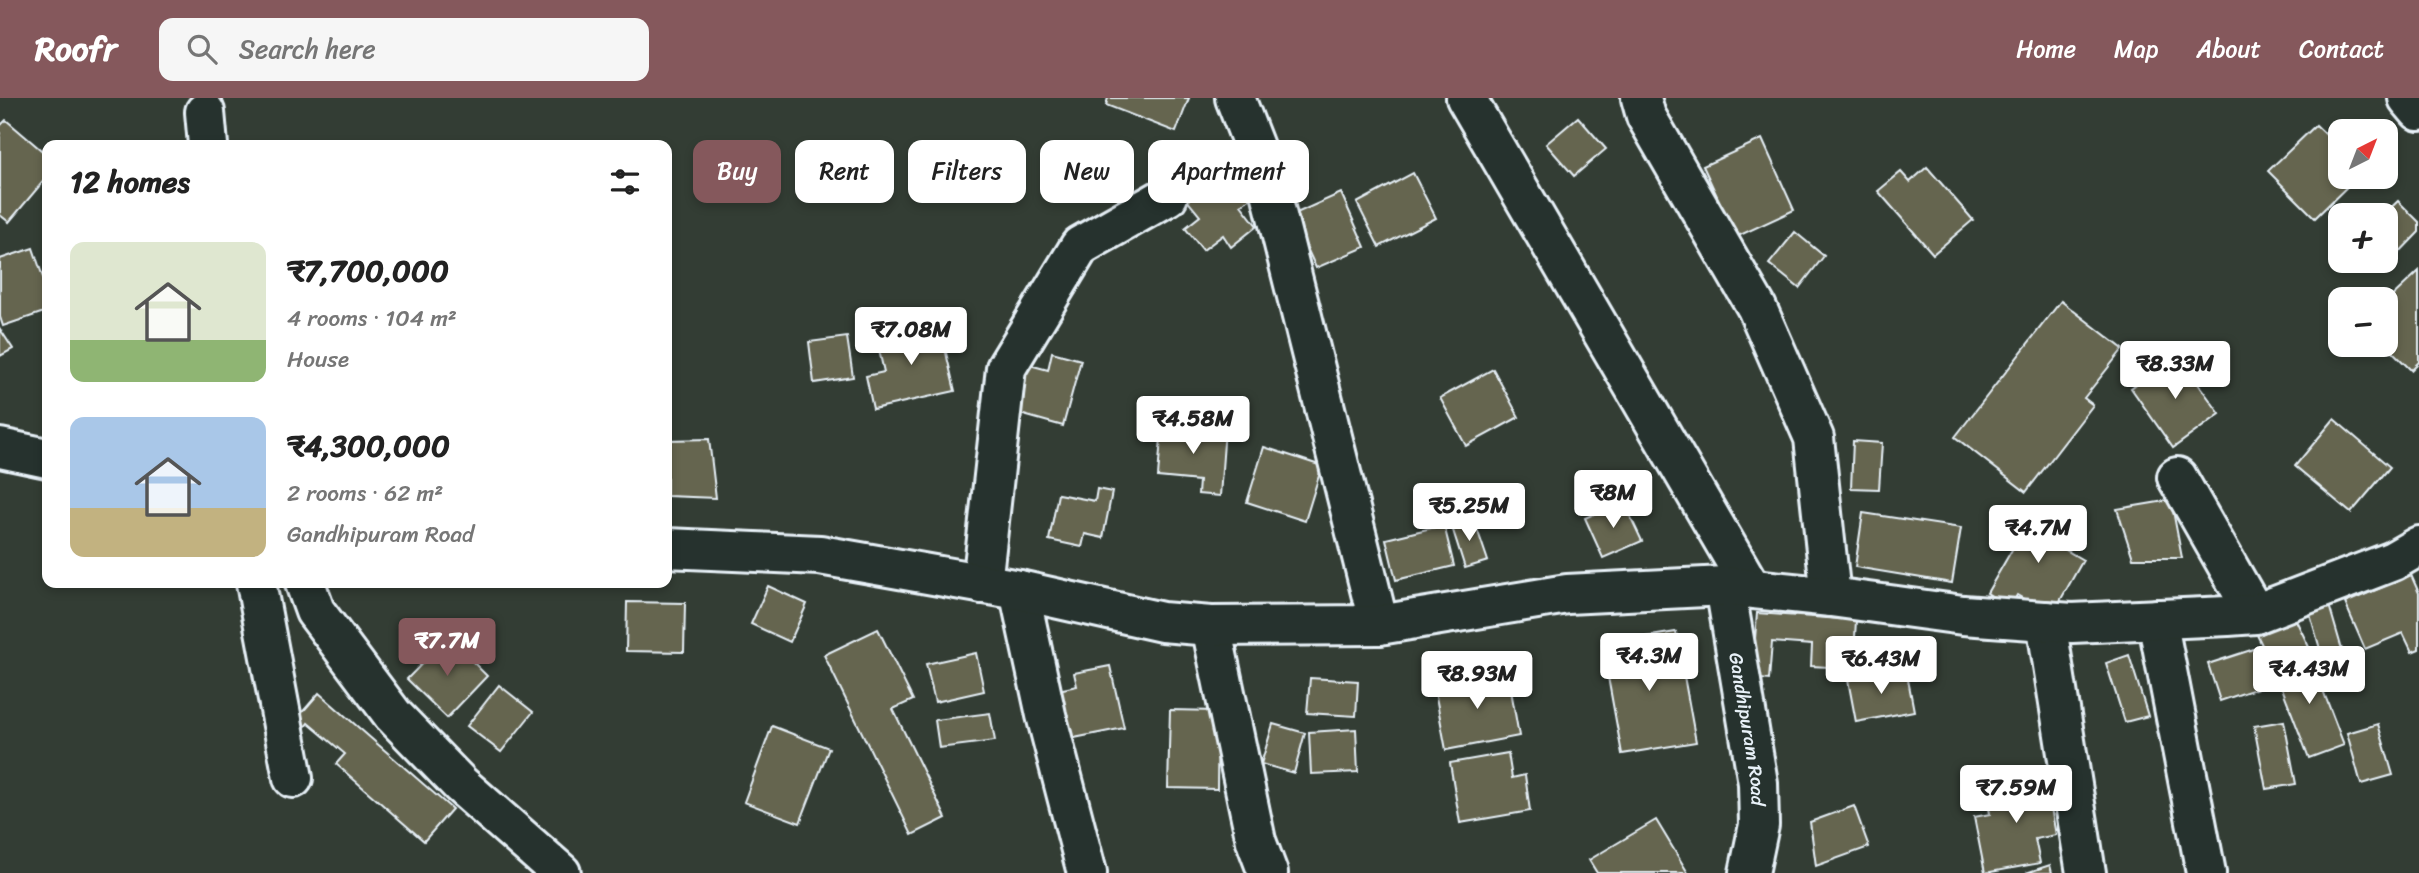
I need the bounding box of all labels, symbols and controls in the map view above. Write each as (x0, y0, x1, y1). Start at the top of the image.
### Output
search box (159, 18, 649, 81)
text: Roofr (35, 20, 117, 78)
text: Search here (239, 26, 376, 72)
text: Home (2016, 28, 2076, 70)
text: Map (2114, 28, 2158, 70)
text: About (2196, 28, 2261, 70)
text: Contact (2299, 28, 2384, 70)
icon: search (183, 30, 221, 68)
north arrow (2328, 119, 2398, 189)
map controls (2328, 119, 2398, 357)
chip: Buy (693, 140, 781, 203)
chip: Rent (795, 140, 894, 203)
chip: Filters (908, 140, 1026, 203)
chip: New (1040, 140, 1134, 203)
chip: Apartment (1148, 140, 1309, 203)
text: 12 homes (70, 155, 190, 209)
icon: filters (606, 163, 644, 201)
button: + (2328, 203, 2398, 273)
text: ₹7,700,000 (287, 244, 449, 298)
icon: home (126, 270, 210, 354)
button: − (2328, 287, 2398, 357)
text: 4 rooms · 104 m² (287, 298, 457, 339)
pin: ₹7.08M (854, 308, 968, 367)
text: ₹7.08M (871, 309, 951, 350)
text: House (287, 339, 349, 380)
pin: ₹8.33M (2118, 342, 2232, 401)
text: ₹8.33M (2136, 343, 2214, 384)
pin: ₹4.58M (1136, 396, 1250, 456)
text: ₹4.58M (1153, 398, 1233, 439)
text: ₹4,300,000 (287, 419, 450, 473)
icon: home (126, 445, 210, 529)
pin: ₹8M (1579, 470, 1647, 530)
text: ₹8M (1590, 472, 1636, 513)
text: 2 rooms · 62 m² (287, 473, 443, 514)
pin: ₹5.25M (1412, 484, 1526, 543)
text: ₹5.25M (1429, 485, 1509, 526)
pin: ₹4.7M (1989, 505, 2087, 565)
text: ₹4.7M (2005, 507, 2071, 548)
text: Gandhipuram Road (287, 514, 474, 555)
pin: ₹7.7M (398, 618, 496, 678)
text: ₹7.7M (415, 620, 479, 661)
pin: ₹4.3M (1600, 634, 1698, 693)
text: ₹4.3M (1616, 635, 1682, 676)
pin: ₹6.43M (1824, 636, 1938, 696)
text: ₹6.43M (1842, 638, 1920, 679)
pin: ₹4.43M (2252, 646, 2366, 706)
text: ₹4.43M (2269, 648, 2349, 689)
street label: Gandhipuram Road (1720, 650, 1775, 808)
pin: ₹8.93M (1420, 652, 1534, 711)
text: ₹8.93M (1437, 653, 1517, 694)
pin: ₹7.59M (1959, 766, 2073, 825)
text: ₹7.59M (1976, 767, 2056, 808)

